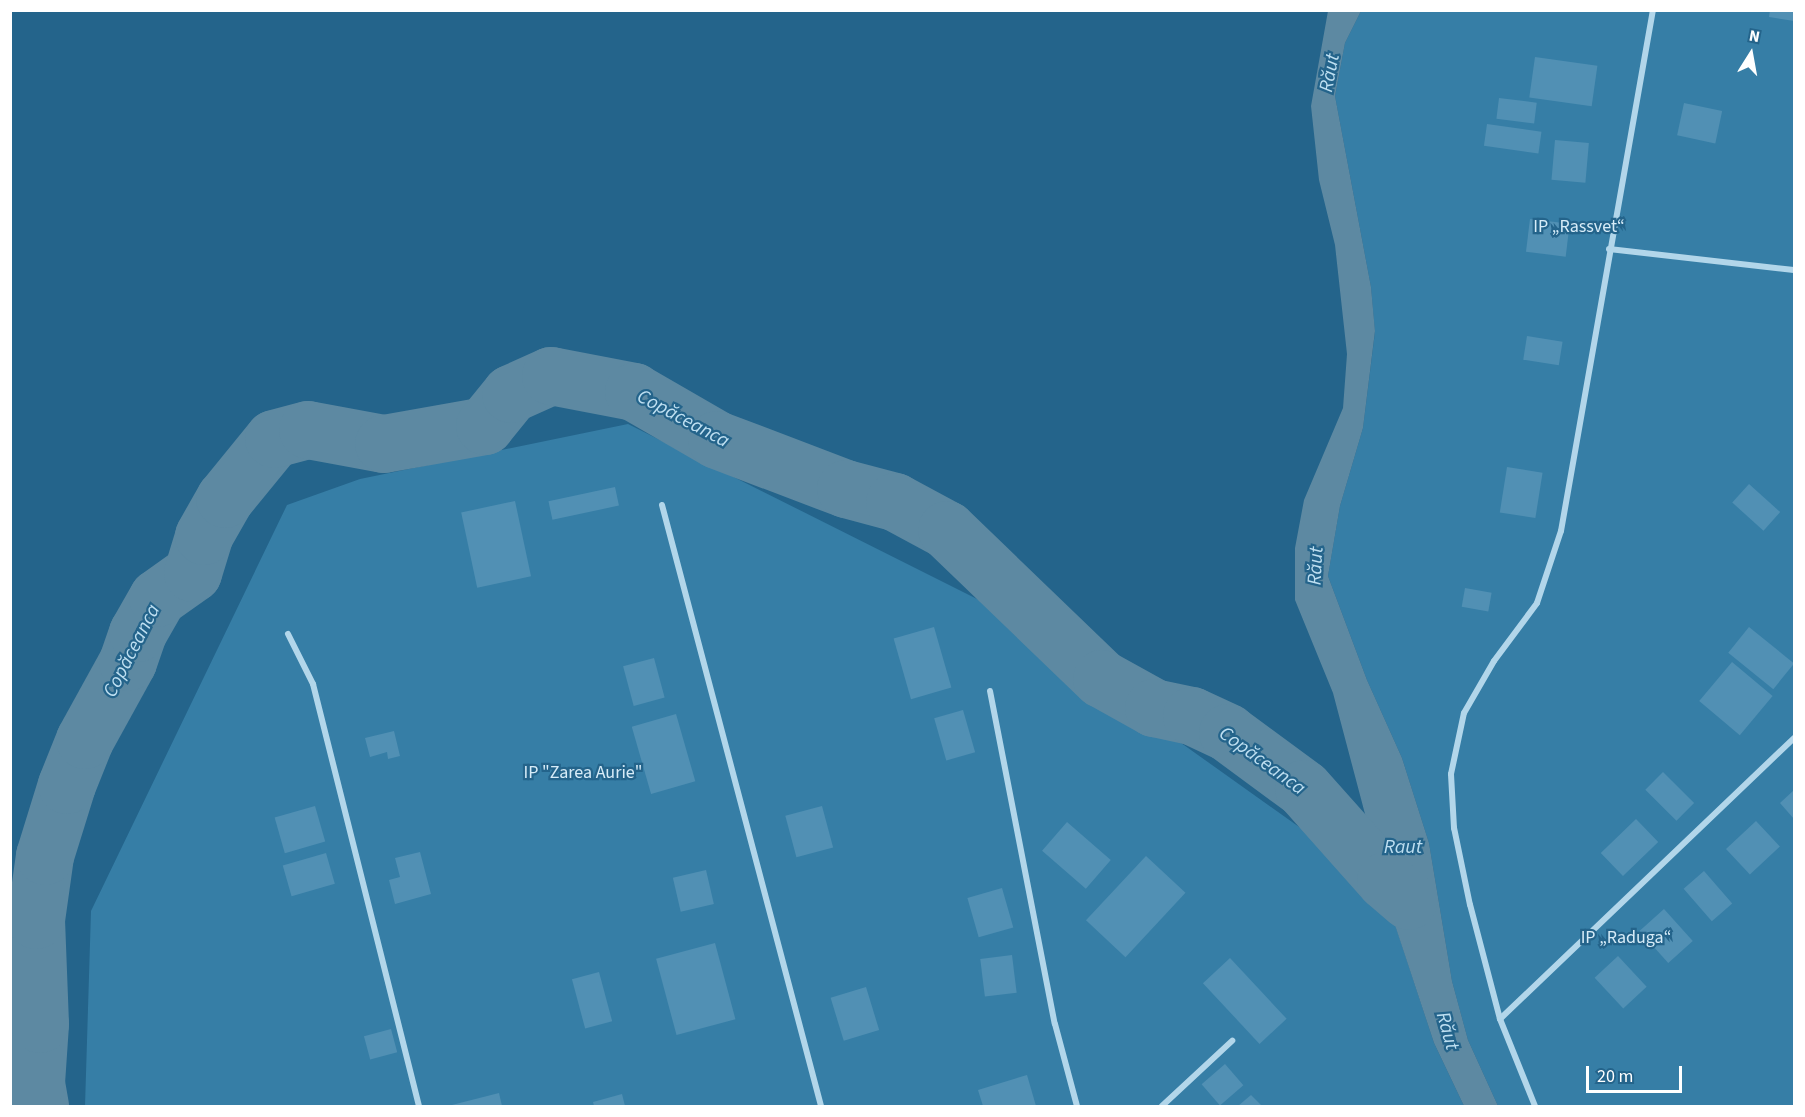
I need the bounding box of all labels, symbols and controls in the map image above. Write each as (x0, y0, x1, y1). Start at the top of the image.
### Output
north arrow (1721, 24, 1781, 84)
text: N (1747, 25, 1762, 48)
water label: Răut (1315, 52, 1345, 94)
park label: IP „Rassvet“ (1533, 216, 1625, 238)
water label: Copăceanca (633, 385, 733, 453)
water label: Răut (1303, 546, 1329, 586)
water label: Copăceanca (98, 600, 166, 702)
water label: Copăceanca (1214, 722, 1310, 800)
park label: IP "Zarea Aurie" (524, 762, 642, 784)
water label: Raut (1384, 835, 1422, 859)
park label: IP „Raduga“ (1581, 927, 1671, 949)
water label: Răut (1430, 1009, 1464, 1053)
scale bar (1589, 1054, 1685, 1092)
text: 20 m (1597, 1064, 1633, 1089)

